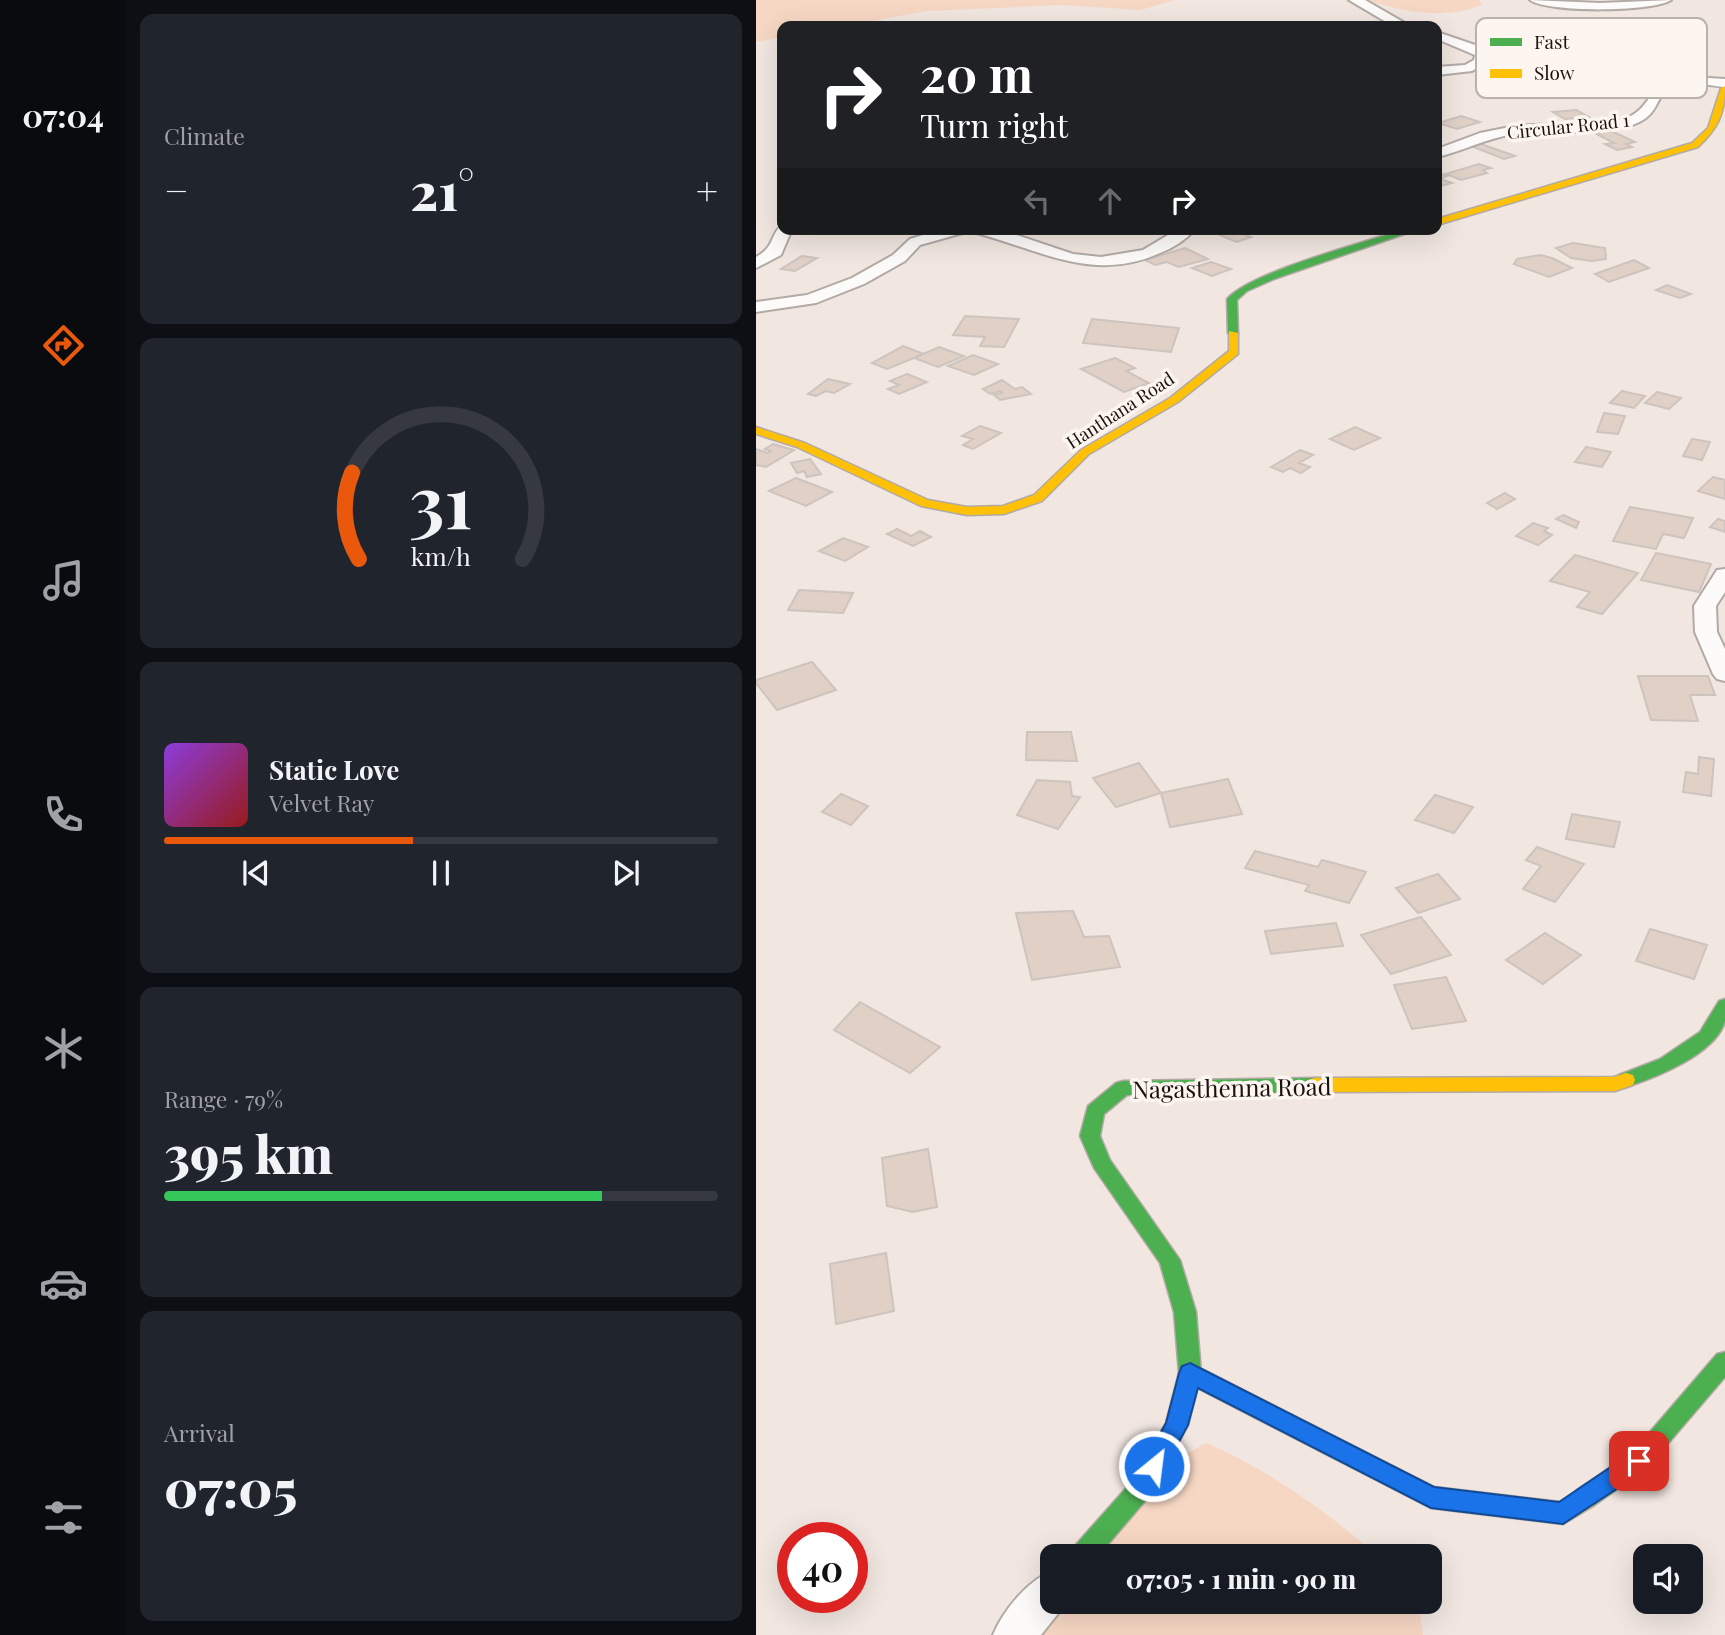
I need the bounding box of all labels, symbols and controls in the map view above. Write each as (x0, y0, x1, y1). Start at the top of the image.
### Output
legend (1476, 18, 1707, 98)
text: Fast (1534, 28, 1570, 54)
text: 20 m (920, 40, 1033, 105)
icon: right (805, 49, 896, 140)
text: Slow (1534, 59, 1575, 85)
text: 07:04 (22, 93, 104, 136)
text: Turn right (920, 103, 1068, 146)
street label: Circular Road 1 (1506, 108, 1631, 144)
text: Climate (164, 120, 245, 151)
text: 21° (410, 155, 474, 224)
text: − (164, 164, 189, 215)
text: + (696, 164, 718, 215)
icon: left (1018, 182, 1056, 220)
icon: ahead (1091, 182, 1129, 220)
icon: right (1164, 182, 1202, 220)
icon: directions (39, 321, 88, 370)
street label: Hanthana Road (1061, 366, 1179, 454)
text: 31 (409, 451, 473, 548)
text: km/h (411, 539, 471, 572)
icon: music (39, 556, 88, 605)
text: Static Love (269, 752, 399, 787)
text: Velvet Ray (269, 787, 374, 818)
icon: phone (39, 790, 88, 839)
icon: previous (237, 854, 275, 892)
icon: pause (422, 854, 460, 892)
icon: next (607, 854, 645, 892)
icon: climate (39, 1024, 88, 1073)
street label: Nagasthenna Road (1132, 1069, 1332, 1105)
text: Range · 79% (164, 1083, 283, 1114)
text: 395 km (164, 1118, 333, 1187)
icon: car (39, 1259, 88, 1308)
text: Arrival (164, 1417, 235, 1448)
position arrow (1117, 1429, 1191, 1503)
pin (1609, 1431, 1669, 1491)
icon: arrive (1620, 1442, 1658, 1480)
text: 07:05 (164, 1452, 297, 1521)
icon: filters (39, 1493, 88, 1542)
speed limit sign: 40 (777, 1522, 868, 1613)
map controls (1633, 1544, 1703, 1614)
button: sound (1633, 1544, 1703, 1614)
text: 07:05 · 1 min · 90 m (1126, 1561, 1356, 1596)

